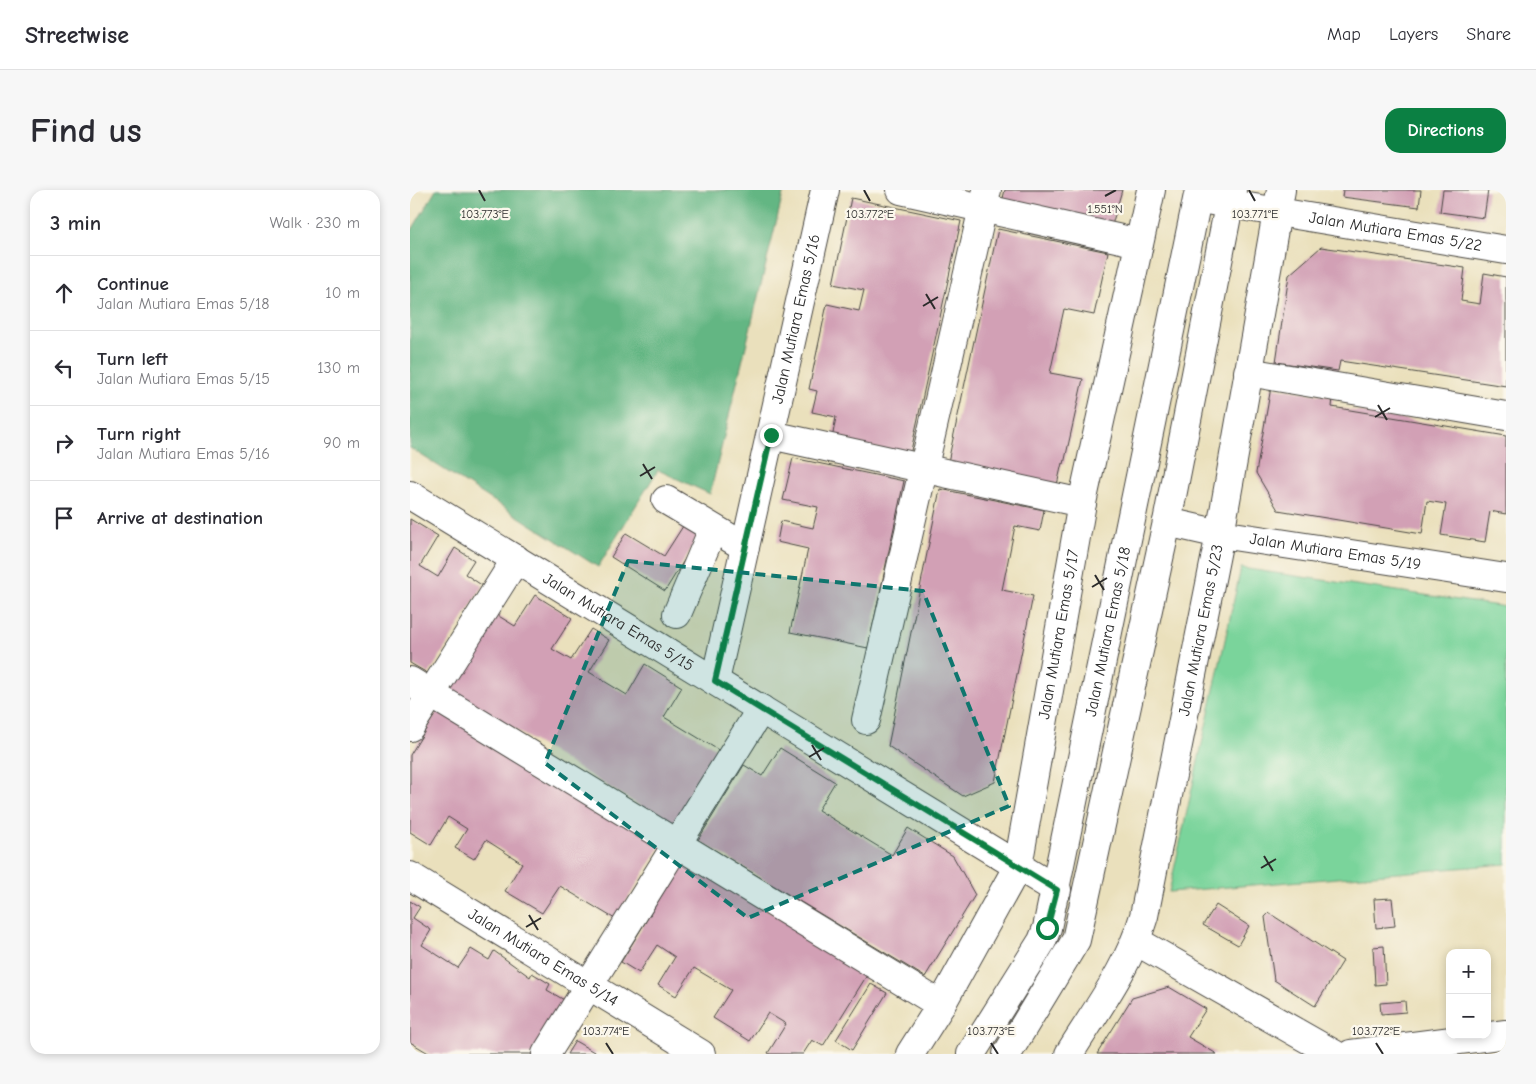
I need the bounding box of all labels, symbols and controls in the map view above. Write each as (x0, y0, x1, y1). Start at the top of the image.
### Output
text: Streetwise (25, 21, 129, 49)
text: Map (1327, 24, 1361, 45)
text: Layers (1389, 24, 1438, 45)
text: Share (1466, 24, 1511, 45)
button: Directions (1385, 108, 1506, 153)
text: Find us (30, 110, 142, 151)
text: 1.551°N (1087, 202, 1123, 216)
text: 103.773°E (461, 207, 509, 221)
text: 103.772°E (846, 207, 894, 221)
text: 103.771°E (1232, 207, 1278, 221)
street label: Jalan Mutiara Emas 5/22 (1308, 208, 1483, 255)
text: 3 min (50, 211, 101, 235)
text: Walk · 230 m (269, 214, 360, 232)
street label: Jalan Mutiara Emas 5/16 (768, 232, 824, 405)
text: Continue (97, 273, 169, 295)
icon: ahead (50, 279, 78, 307)
text: 10 m (325, 284, 360, 302)
text: Jalan Mutiara Emas 5/18 (97, 295, 270, 313)
text: Turn left (97, 348, 168, 370)
icon: left (50, 354, 78, 382)
text: 130 m (317, 359, 360, 377)
text: Jalan Mutiara Emas 5/15 (97, 370, 270, 388)
text: Turn right (97, 423, 181, 445)
route end (760, 424, 783, 447)
icon: right (50, 429, 78, 457)
text: 90 m (323, 434, 360, 452)
text: Jalan Mutiara Emas 5/16 (97, 445, 270, 463)
icon: arrive (50, 504, 78, 532)
text: Arrive at destination (97, 507, 263, 529)
street label: Jalan Mutiara Emas 5/19 (1248, 530, 1422, 574)
street label: Jalan Mutiara Emas 5/23 (1175, 543, 1227, 718)
street label: Jalan Mutiara Emas 5/18 (1082, 545, 1134, 718)
street label: Jalan Mutiara Emas 5/17 (1035, 548, 1083, 721)
street label: Jalan Mutiara Emas 5/15 (540, 569, 697, 675)
street label: Jalan Mutiara Emas 5/14 (465, 905, 621, 1010)
route start (1036, 917, 1059, 940)
map controls (1446, 949, 1491, 1039)
button: + (1446, 949, 1491, 994)
button: − (1446, 994, 1491, 1039)
text: 103.774°E (583, 1024, 629, 1038)
text: 103.773°E (967, 1024, 1015, 1038)
text: 103.772°E (1352, 1024, 1400, 1038)

